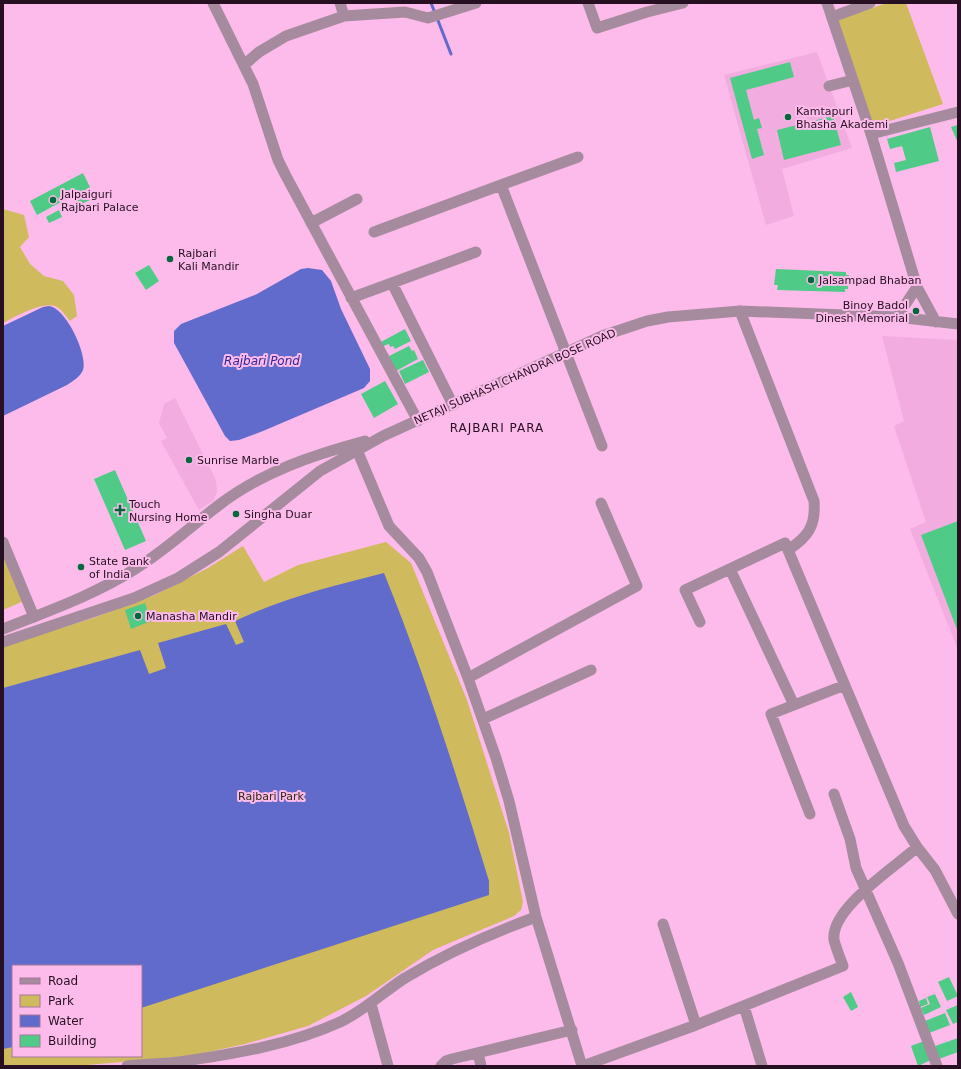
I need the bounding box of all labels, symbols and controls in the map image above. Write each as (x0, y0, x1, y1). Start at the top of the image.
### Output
place label: Kamtapuri Bhasha Akademi (796, 105, 888, 131)
marker: Kamtapuri Bhasha Akademi (783, 112, 793, 122)
place label: Jalpaiguri Rajbari Palace (60, 188, 139, 214)
marker: Jalpaiguri Rajbari Palace (48, 195, 58, 205)
place label: Rajbari Kali Mandir (178, 247, 240, 273)
marker: Rajbari Kali Mandir (165, 254, 175, 264)
place label: Jalsampad Bhaban (818, 274, 921, 287)
marker: Jalsampad Bhaban (806, 275, 816, 285)
place label: Binoy Badol Dinesh Memorial (815, 299, 908, 325)
marker: Binoy Badol Dinesh Memorial (911, 306, 921, 316)
street label: NETAJI SUBHASH CHANDRA BOSE ROAD (412, 326, 618, 428)
water label: Rajbari Pond (224, 354, 300, 368)
district label: RAJBARI PARA (450, 421, 544, 435)
place label: Sunrise Marble (197, 454, 279, 467)
marker: Sunrise Marble (184, 455, 194, 465)
place label: Touch Nursing Home (128, 498, 208, 524)
marker: Touch Nursing Home (114, 504, 126, 516)
place label: Singha Duar (244, 508, 312, 521)
marker: Singha Duar (231, 509, 241, 519)
place label: State Bank of India (89, 555, 150, 581)
marker: State Bank of India (76, 562, 86, 572)
place label: Manasha Mandir (146, 610, 237, 623)
marker: Manasha Mandir (133, 611, 143, 621)
park label: Rajbari Park (238, 790, 305, 803)
legend (12, 965, 142, 1057)
text: Road (48, 974, 78, 988)
text: Park (48, 994, 74, 1008)
text: Water (48, 1014, 84, 1028)
text: Building (48, 1034, 97, 1048)

